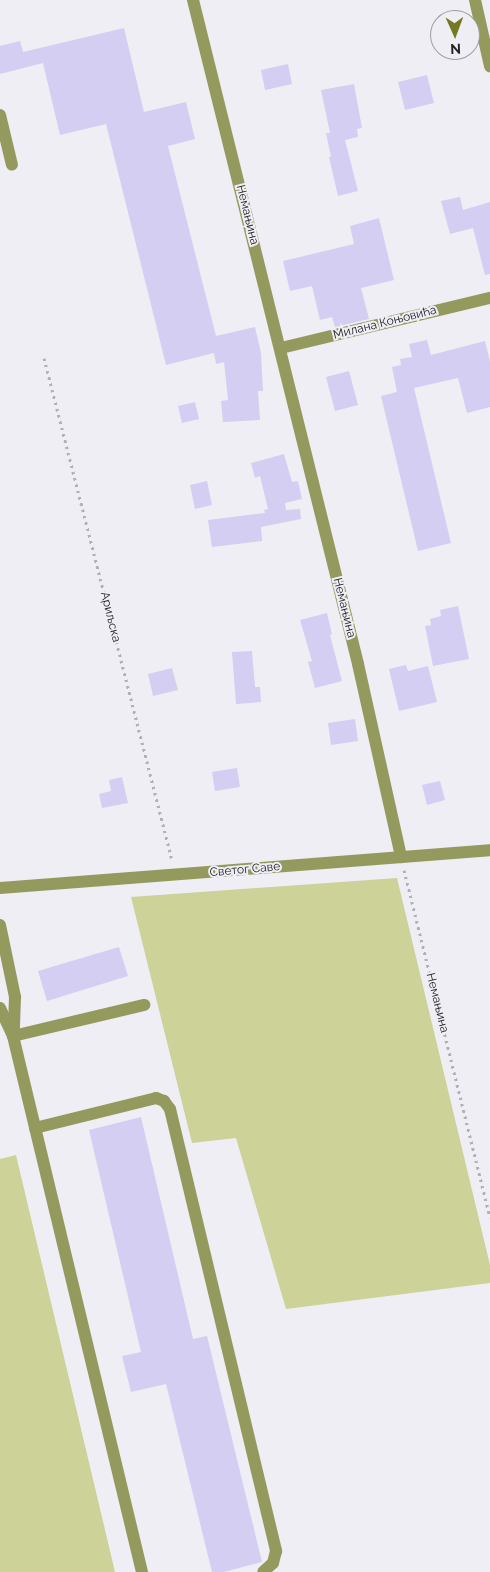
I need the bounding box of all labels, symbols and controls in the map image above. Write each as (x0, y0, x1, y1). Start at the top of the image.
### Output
north arrow (430, 10, 480, 60)
text: N (450, 41, 461, 57)
street label: Немањина (233, 184, 261, 246)
street label: Милана Коњовића (332, 303, 438, 343)
street label: Немањина (330, 577, 358, 639)
street label: Ариљска (97, 590, 123, 644)
street label: Светог Саве (209, 860, 281, 880)
street label: Немањина (423, 972, 451, 1034)

